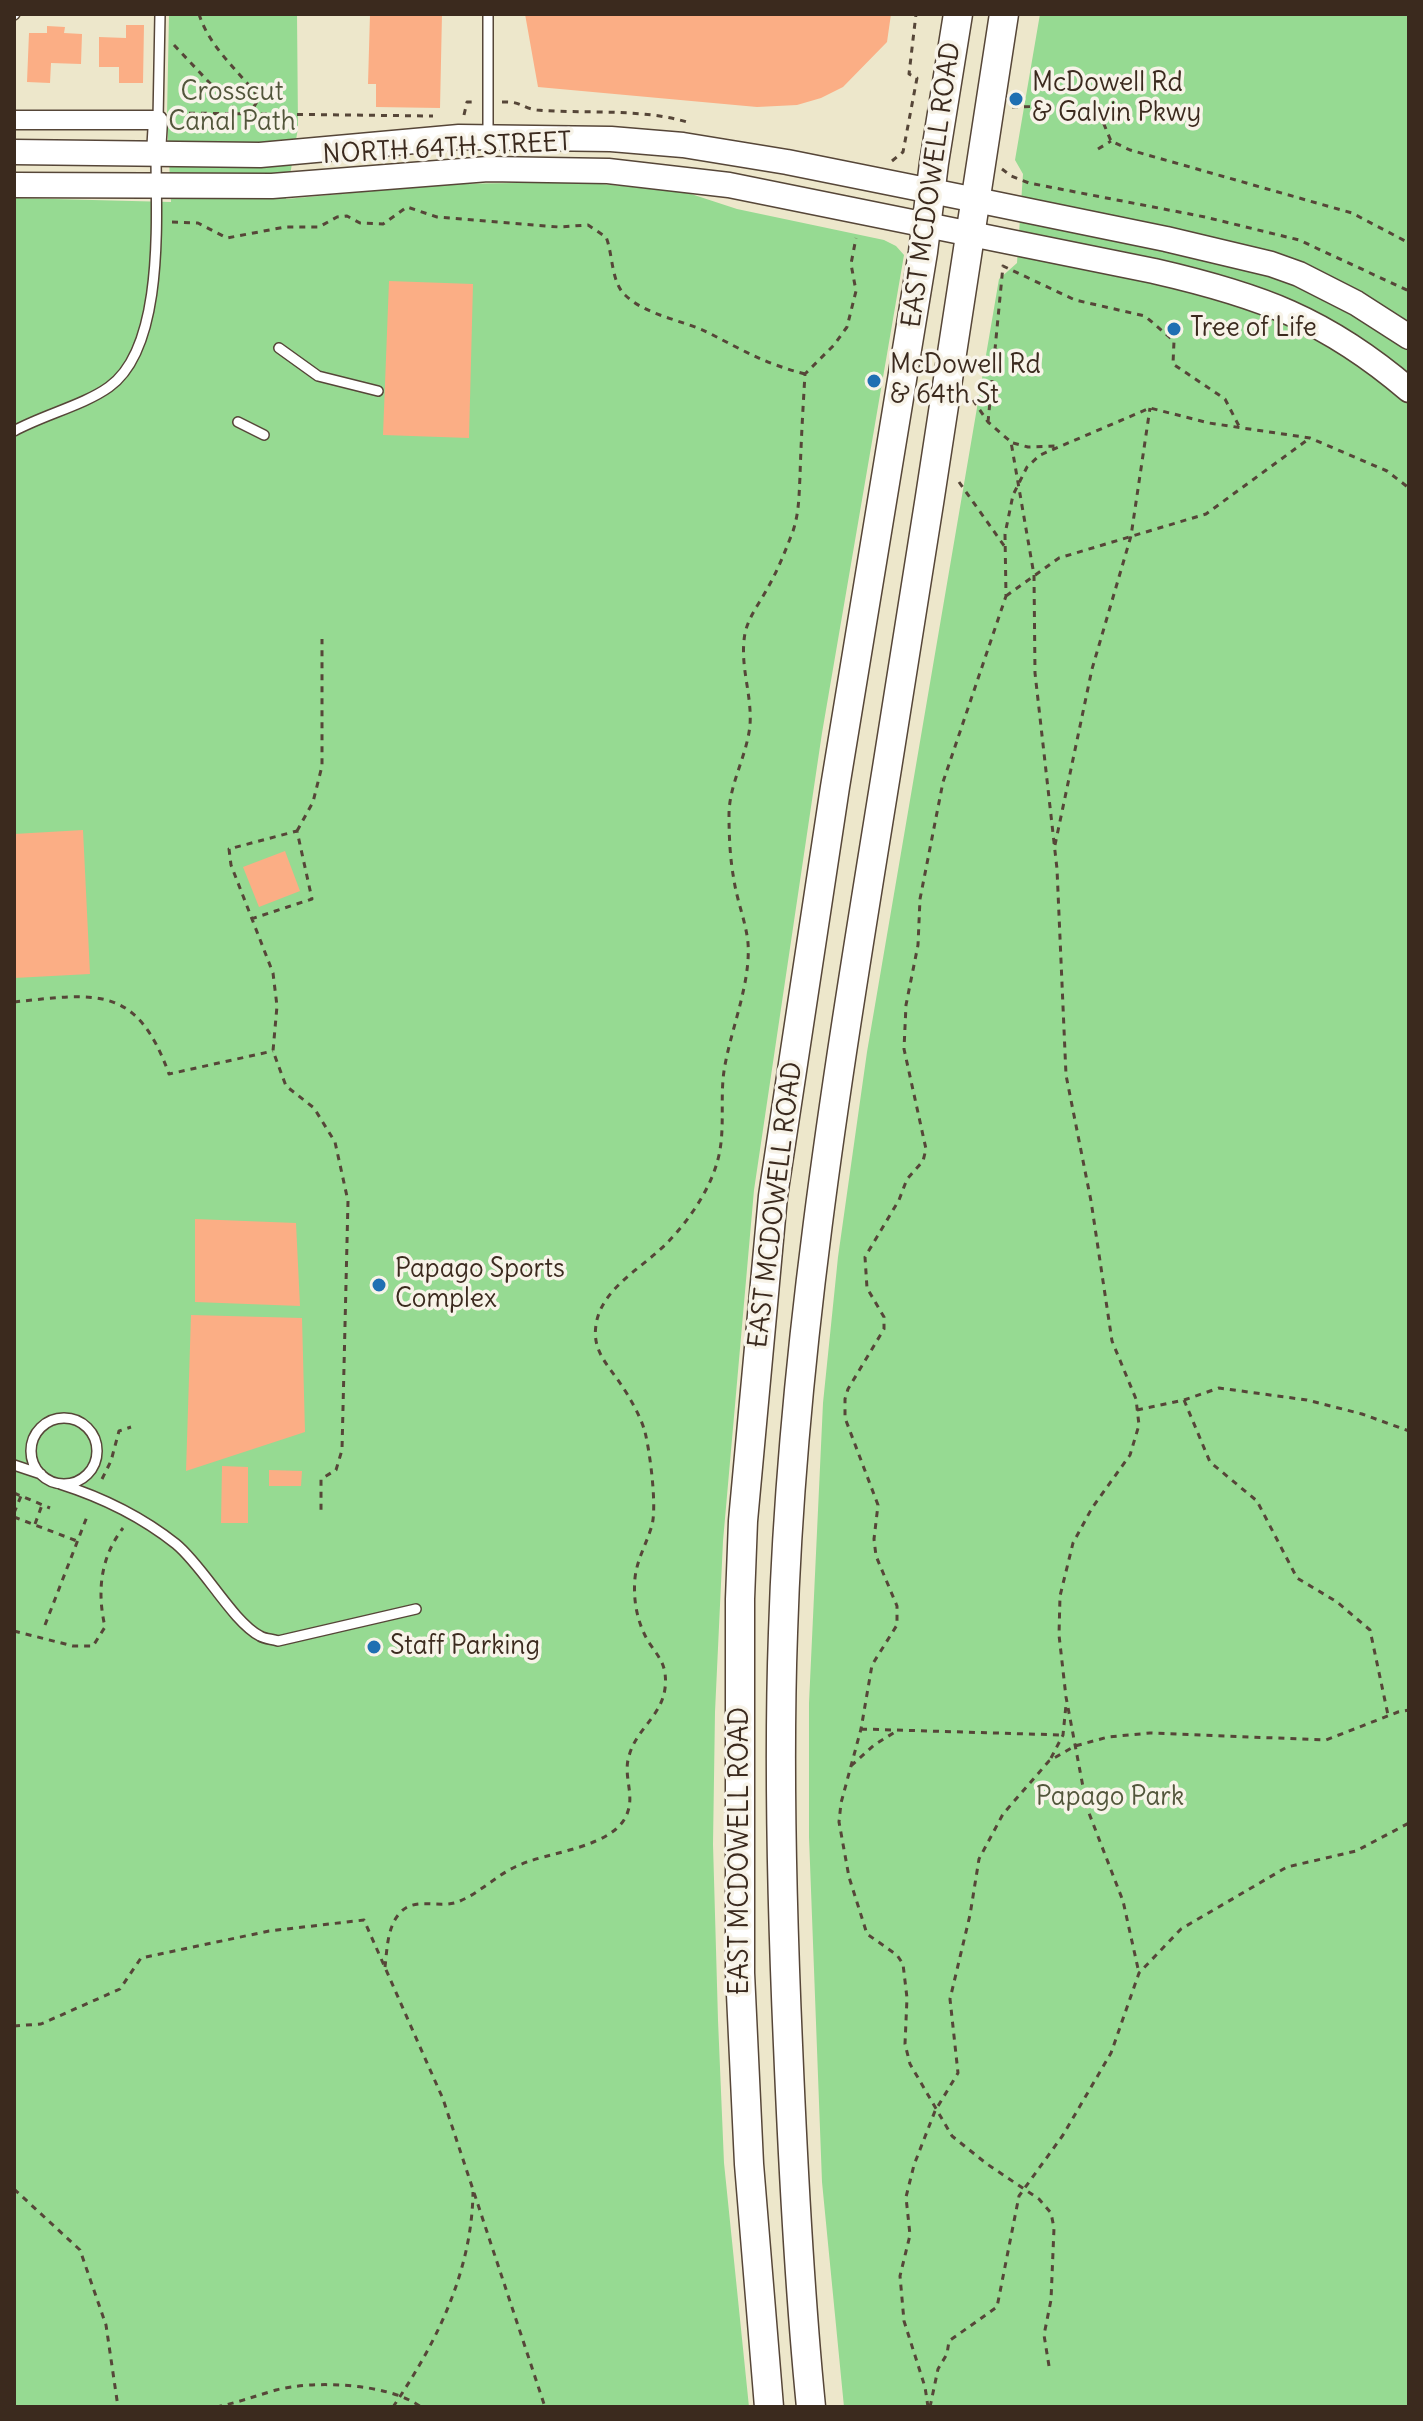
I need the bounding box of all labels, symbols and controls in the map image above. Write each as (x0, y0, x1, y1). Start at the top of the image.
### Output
street label: EAST MCDOWELL ROAD (897, 40, 967, 330)
place label: McDowell Rd & Galvin Pkwy (1032, 68, 1201, 130)
park label: Crosscut Canal Path (168, 77, 296, 138)
marker: McDowell Rd & Galvin Pkwy (1007, 90, 1025, 108)
street label: NORTH 64TH STREET (322, 127, 572, 171)
place label: Tree of Life (1190, 313, 1317, 345)
marker: Tree of Life (1165, 320, 1183, 338)
place label: McDowell Rd & 64th St (890, 350, 1041, 412)
marker: McDowell Rd & 64th St (865, 372, 883, 390)
street label: EAST MCDOWELL ROAD (743, 1060, 809, 1350)
place label: Papago Sports Complex (395, 1254, 565, 1316)
marker: Papago Sports Complex (370, 1276, 388, 1294)
place label: Staff Parking (390, 1631, 540, 1663)
marker: Staff Parking (365, 1638, 383, 1656)
street label: EAST MCDOWELL ROAD (725, 1707, 757, 1995)
park label: Papago Park (1036, 1782, 1184, 1814)

